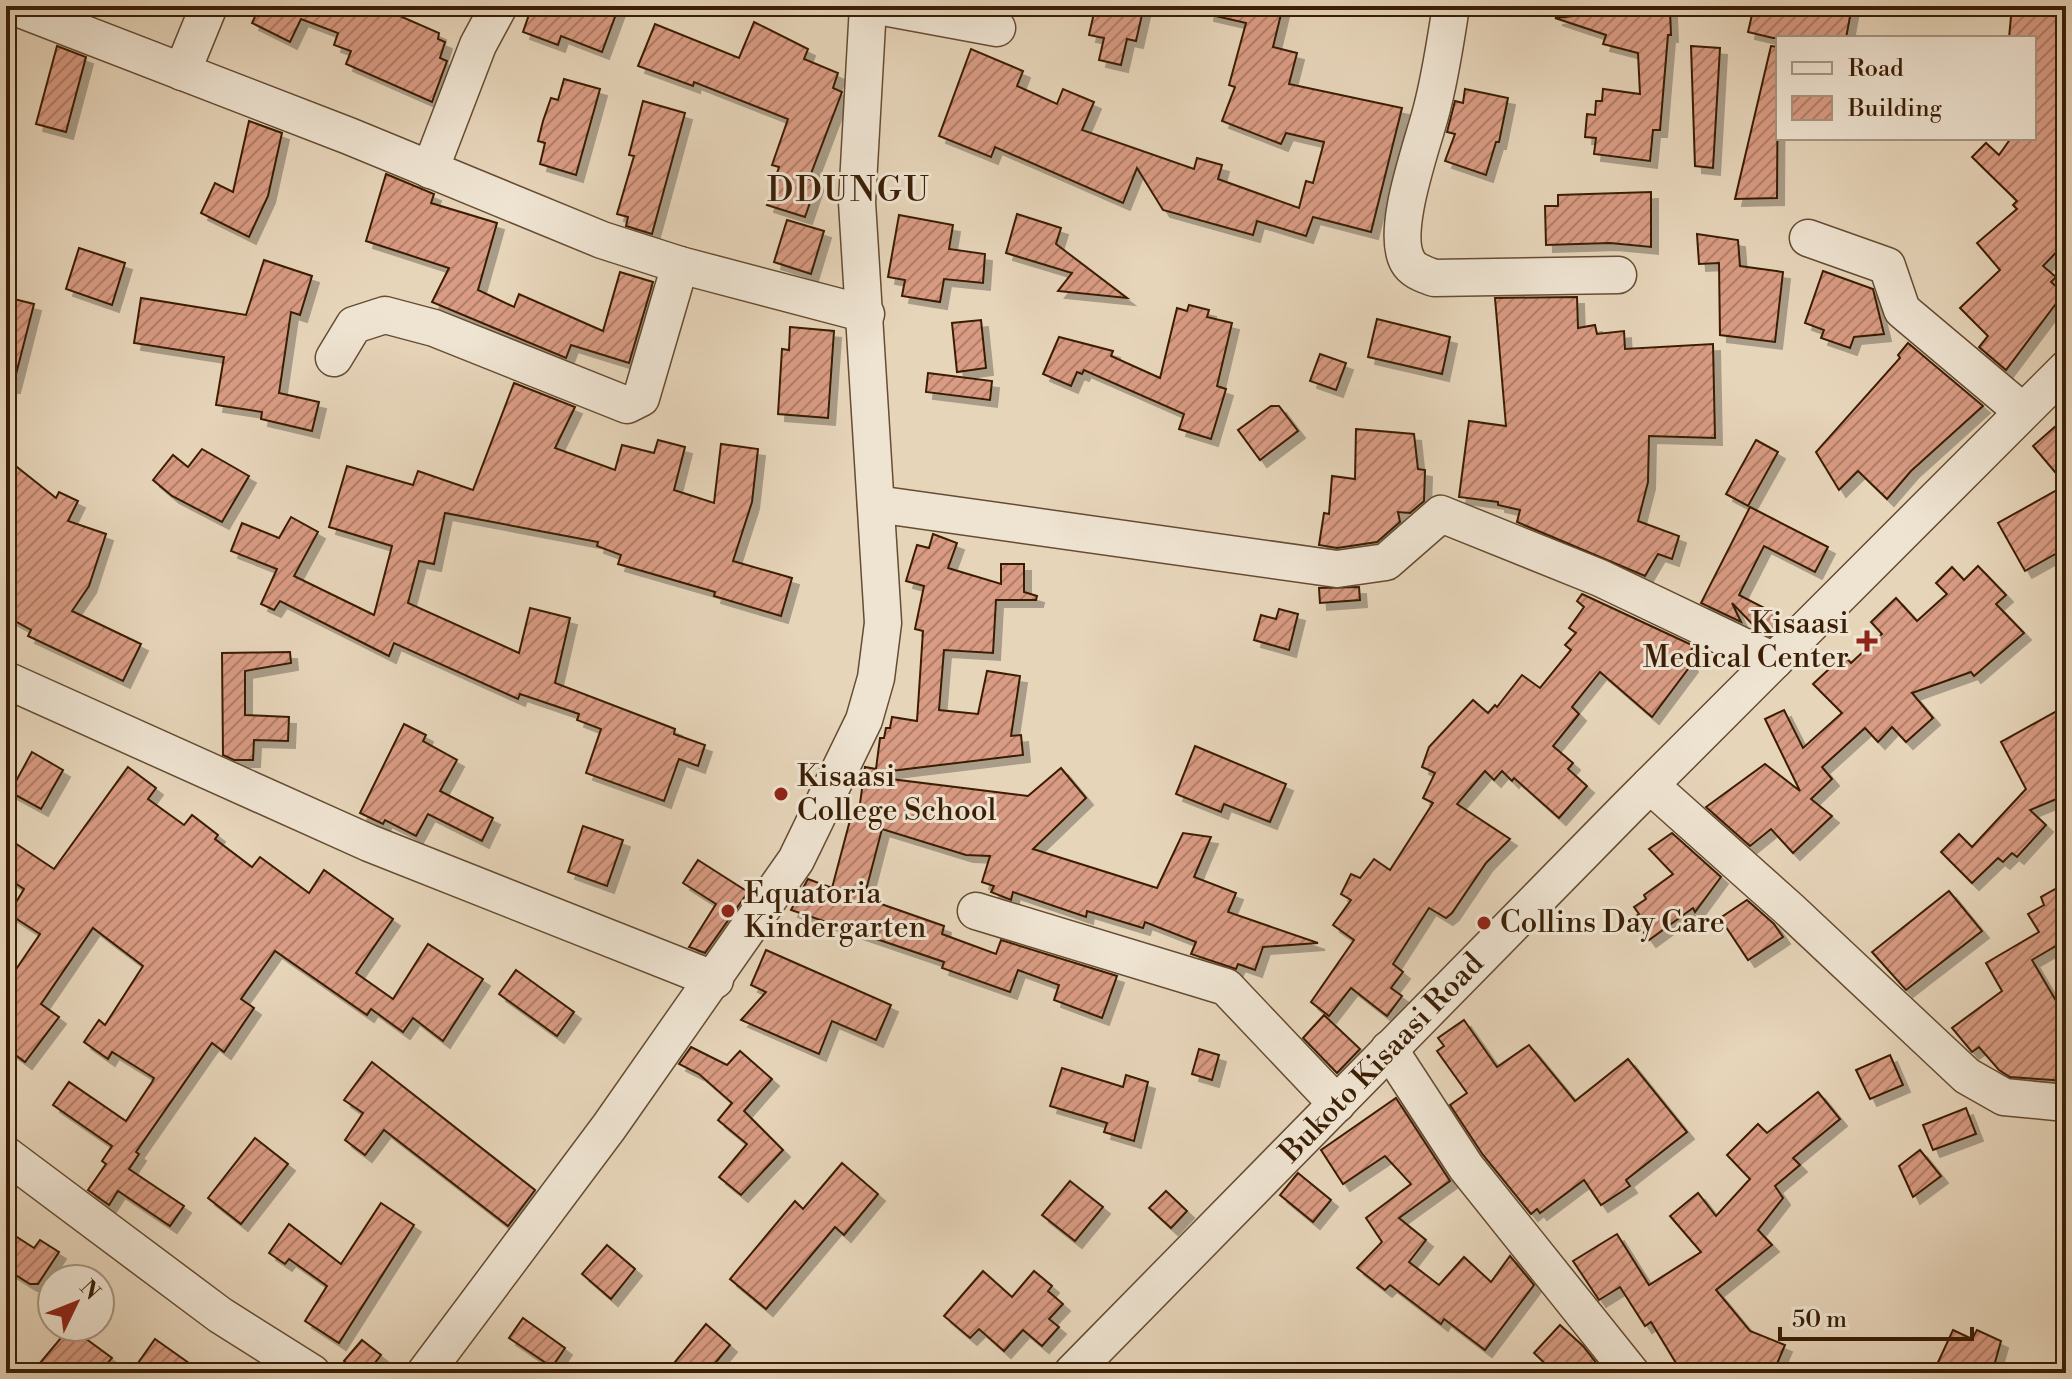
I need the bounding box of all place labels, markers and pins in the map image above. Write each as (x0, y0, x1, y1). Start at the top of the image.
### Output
place label: Kisaasi Medical Center (1643, 605, 1849, 677)
marker: Kisaasi Medical Center (1856, 630, 1878, 652)
place label: Kisaasi College School (797, 758, 997, 830)
marker: Kisaasi College School (772, 785, 790, 803)
place label: Equatoria Kindergarten (744, 875, 927, 947)
marker: Equatoria Kindergarten (719, 902, 737, 920)
place label: Collins Day Care (1500, 904, 1725, 942)
marker: Collins Day Care (1475, 914, 1493, 932)

